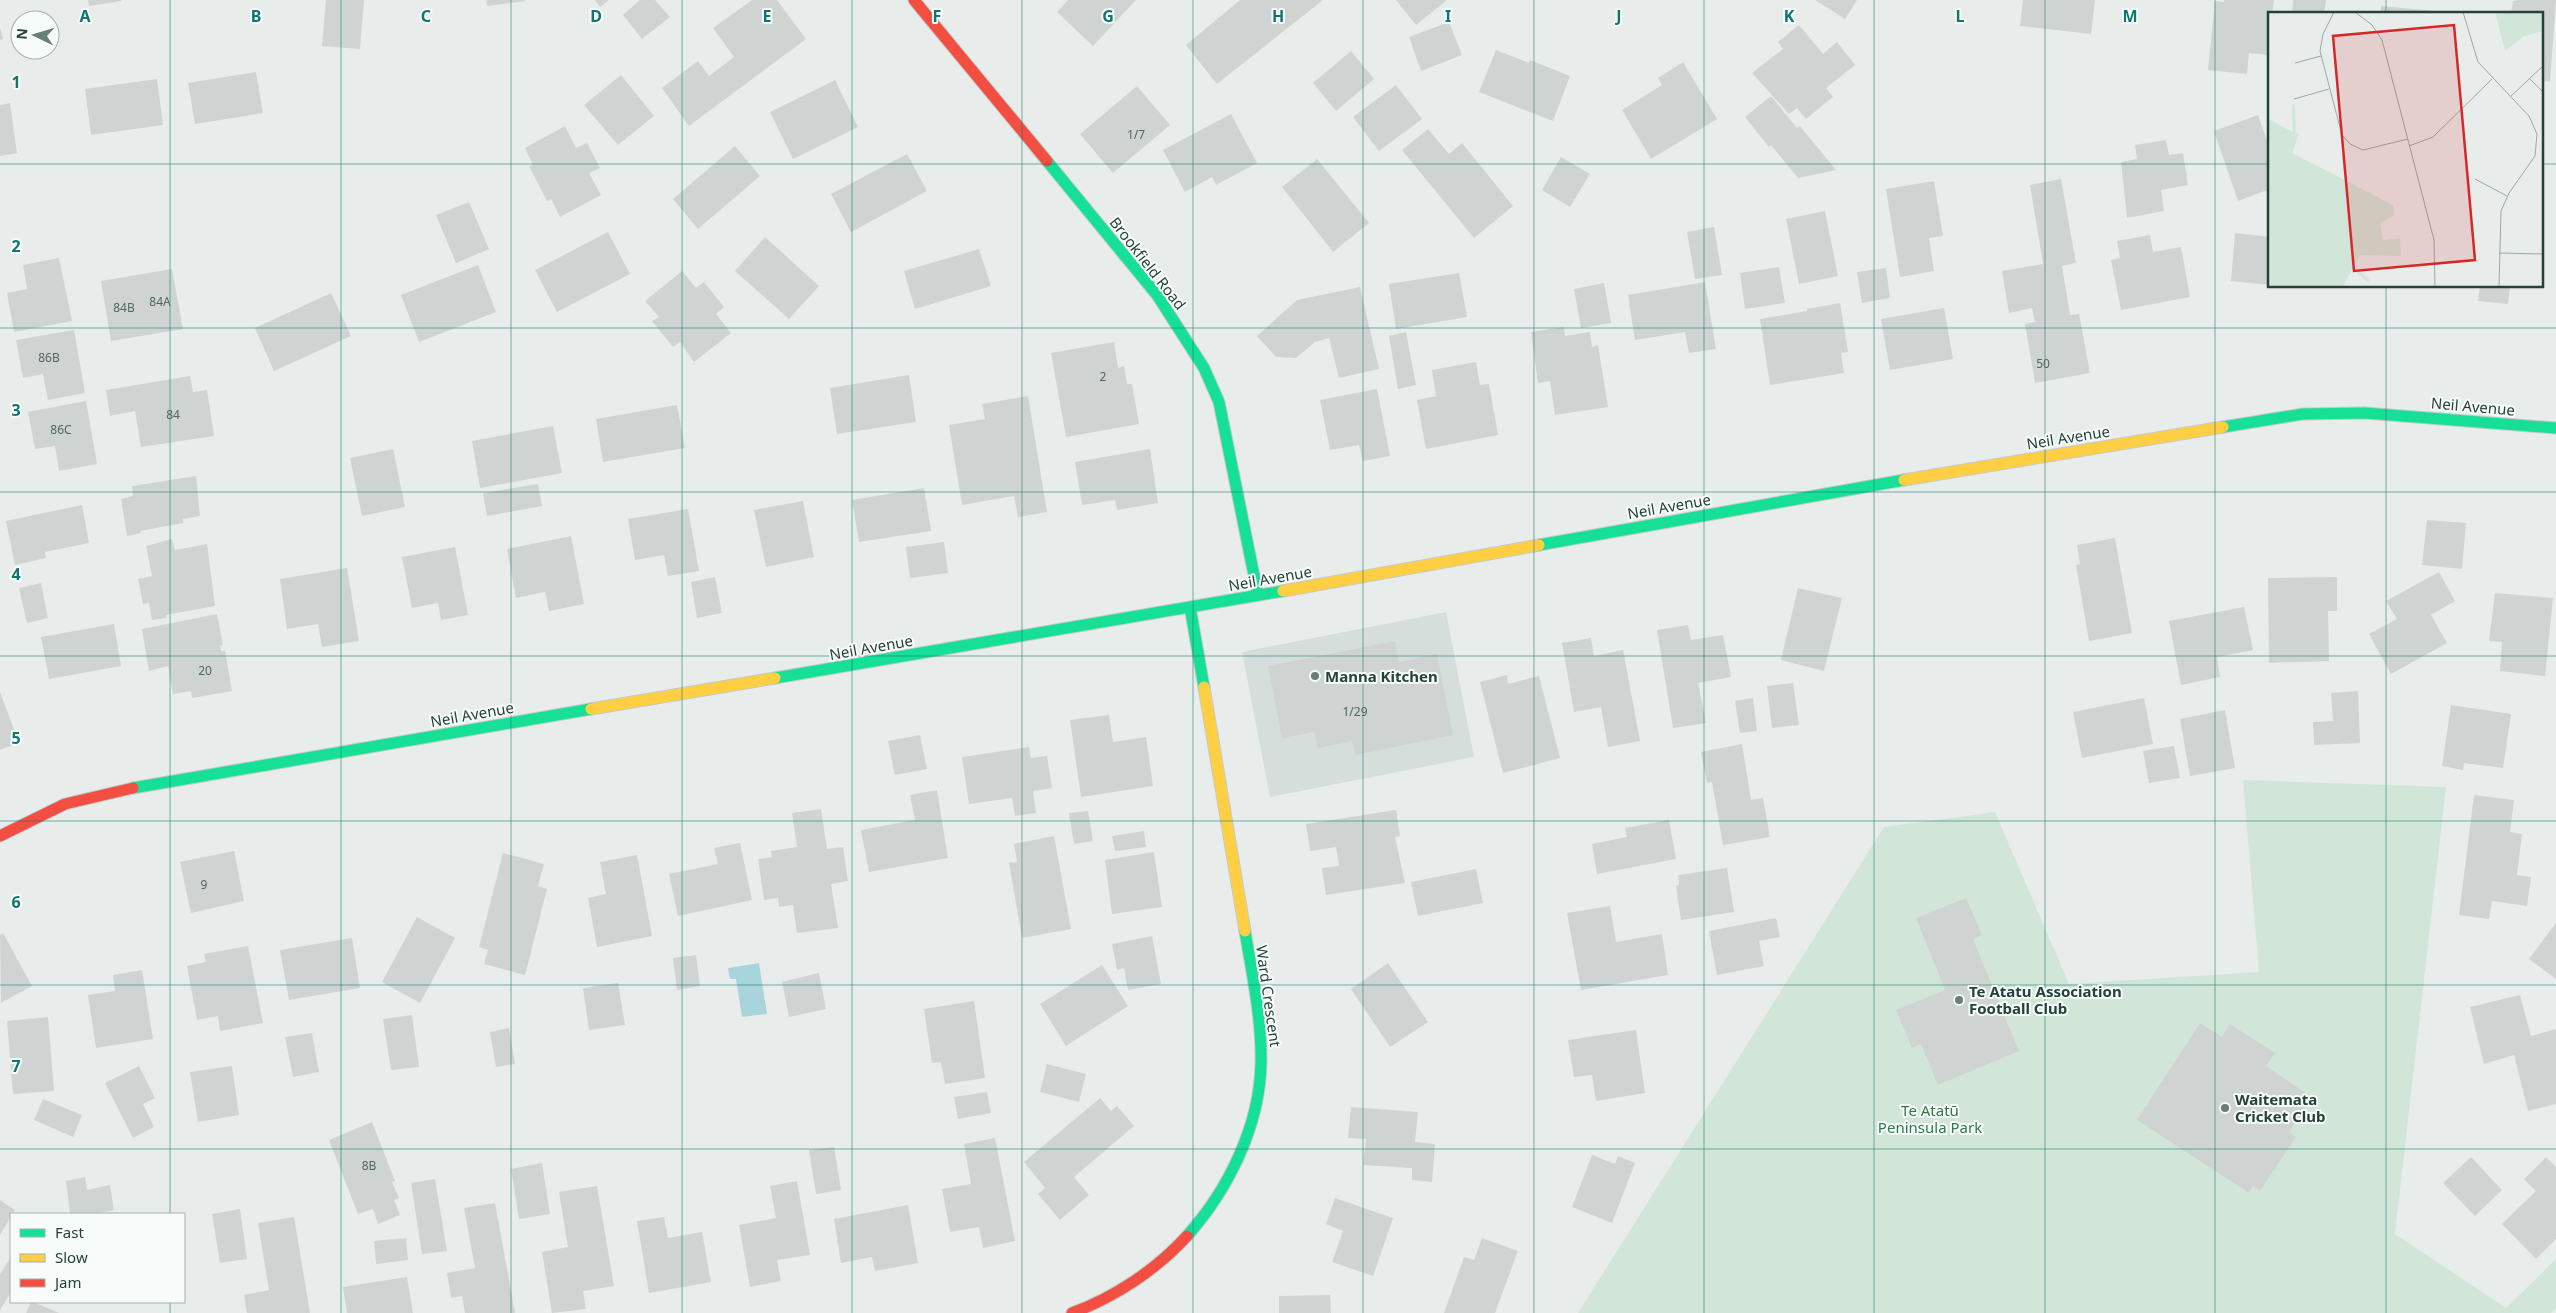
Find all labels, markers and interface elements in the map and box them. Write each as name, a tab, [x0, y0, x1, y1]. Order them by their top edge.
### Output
text: A	[79, 5, 91, 27]
text: B	[251, 5, 261, 27]
text: C	[421, 5, 431, 27]
text: D	[590, 5, 602, 27]
text: E	[763, 5, 772, 27]
text: F	[933, 5, 941, 27]
text: G	[1102, 5, 1114, 27]
text: H	[1272, 5, 1284, 27]
text: I	[1445, 5, 1451, 27]
text: J	[1614, 5, 1622, 27]
text: K	[1784, 5, 1795, 27]
text: L	[1956, 5, 1965, 27]
text: M	[2122, 5, 2138, 27]
north arrow	[10, 10, 60, 60]
inset map	[2268, 12, 2544, 288]
text: N	[12, 27, 32, 40]
text: 1	[11, 71, 21, 93]
house number: 1/7	[1127, 126, 1145, 143]
street label: Brookfield Road	[1106, 213, 1190, 313]
text: 2	[11, 235, 21, 257]
house number: 84A	[149, 293, 171, 310]
house number: 84B	[113, 299, 135, 316]
house number: 86B	[38, 349, 60, 366]
house number: 50	[2036, 355, 2050, 372]
house number: 2	[1100, 368, 1107, 385]
street label: Neil Avenue	[2430, 392, 2516, 420]
text: 3	[11, 399, 21, 421]
house number: 84	[166, 406, 180, 423]
house number: 86C	[50, 421, 72, 438]
street label: Neil Avenue	[2025, 421, 2111, 453]
street label: Neil Avenue	[1626, 489, 1712, 523]
street label: Neil Avenue	[1227, 561, 1313, 595]
text: 4	[11, 563, 21, 585]
street label: Neil Avenue	[828, 630, 914, 664]
house number: 20	[198, 662, 212, 679]
place label: Manna Kitchen	[1325, 666, 1438, 686]
marker: Manna Kitchen	[1309, 670, 1321, 682]
street label: Neil Avenue	[429, 697, 515, 731]
house number: 1/29	[1342, 703, 1368, 720]
text: 5	[11, 727, 21, 749]
house number: 9	[201, 876, 208, 893]
text: 6	[11, 891, 21, 913]
street label: Ward Crescent	[1252, 944, 1286, 1049]
place label: Te Atatu Association Football Club	[1969, 981, 2122, 1018]
marker: Te Atatu Association Football Club	[1953, 994, 1965, 1006]
text: 7	[11, 1055, 21, 1077]
place label: Waitemata Cricket Club	[2235, 1089, 2326, 1126]
park label: Te Atatū Peninsula Park	[1878, 1100, 1982, 1137]
marker: Waitemata Cricket Club	[2219, 1102, 2231, 1114]
house number: 8B	[362, 1157, 377, 1174]
legend	[10, 1213, 185, 1303]
text: Fast	[55, 1222, 84, 1242]
text: Slow	[55, 1247, 88, 1267]
text: Jam	[53, 1272, 82, 1292]

